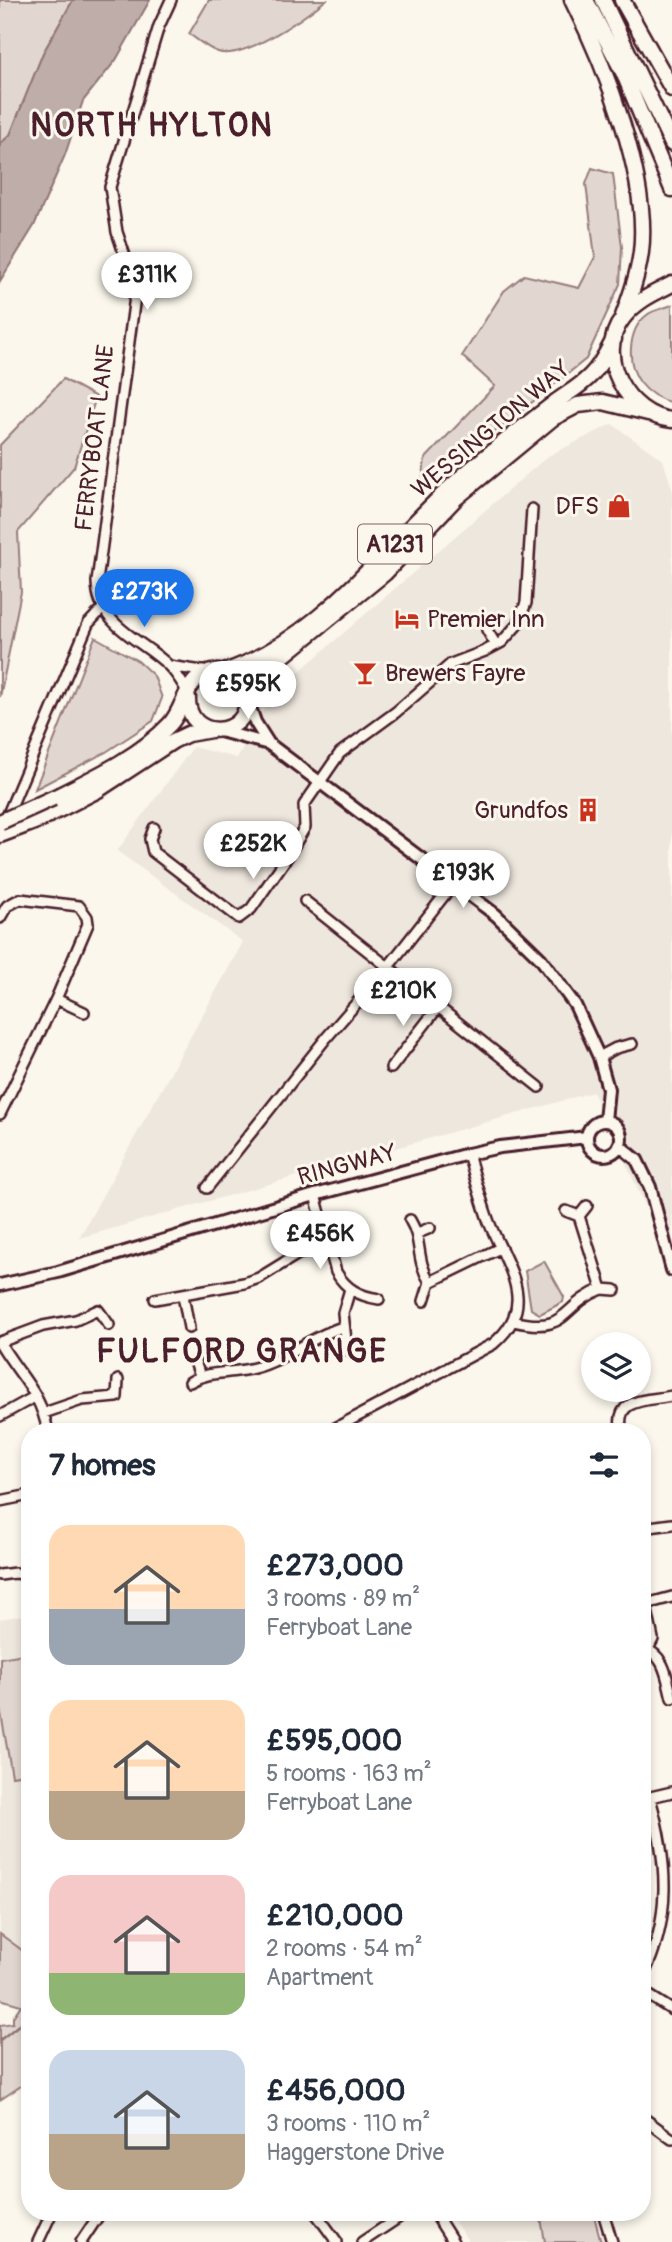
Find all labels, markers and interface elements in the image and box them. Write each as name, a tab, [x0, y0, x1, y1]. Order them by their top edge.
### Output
district label: NORTH HYLTON	[30, 106, 274, 146]
pin: £311K	[98, 252, 196, 312]
text: £311K	[117, 260, 177, 289]
street label: FERRYBOAT LANE	[69, 343, 121, 533]
street label: WESSINGTON WAY	[406, 354, 576, 504]
place label: DFS	[556, 492, 599, 521]
shop icon: DFS	[605, 492, 633, 520]
road number: A1231	[358, 524, 432, 564]
pin: £273K	[95, 570, 193, 629]
text: £273K	[111, 577, 177, 606]
hotel icon: Premier Inn	[393, 605, 421, 633]
place label: Premier Inn	[427, 605, 545, 634]
bar icon: Brewers Fayre	[351, 659, 379, 687]
place label: Brewers Fayre	[385, 659, 526, 688]
pin: £595K	[199, 662, 297, 721]
text: £595K	[215, 669, 281, 698]
place label: Grundfos	[474, 796, 568, 825]
building icon: Grundfos	[574, 796, 602, 824]
pin: £252K	[204, 822, 302, 881]
text: £252K	[220, 829, 286, 858]
pin: £193K	[414, 850, 512, 910]
text: £193K	[432, 858, 494, 887]
pin: £210K	[354, 968, 452, 1028]
text: £210K	[370, 976, 436, 1005]
street label: RINGWAY	[294, 1138, 400, 1192]
pin: £456K	[271, 1212, 369, 1271]
text: £456K	[286, 1219, 354, 1248]
district label: FULFORD GRANGE	[96, 1332, 388, 1372]
map controls	[581, 1332, 651, 1402]
button: layers	[581, 1332, 651, 1402]
icon: filters	[585, 1446, 623, 1484]
text: 7 homes	[49, 1447, 156, 1484]
text: £273,000	[266, 1547, 404, 1584]
icon: home	[105, 1553, 189, 1637]
text: 3 rooms · 89 m²	[266, 1584, 420, 1613]
text: Ferryboat Lane	[266, 1613, 412, 1642]
text: £595,000	[266, 1722, 402, 1759]
icon: home	[105, 1728, 189, 1812]
text: 5 rooms · 163 m²	[266, 1759, 432, 1788]
text: Ferryboat Lane	[266, 1788, 412, 1817]
text: £210,000	[266, 1897, 403, 1934]
icon: home	[105, 1903, 189, 1987]
text: 2 rooms · 54 m²	[266, 1934, 423, 1963]
text: Apartment	[266, 1963, 373, 1992]
text: £456,000	[266, 2072, 406, 2109]
icon: home	[105, 2078, 189, 2162]
text: 3 rooms · 110 m²	[266, 2109, 430, 2138]
text: Haggerstone Drive	[266, 2138, 444, 2167]

